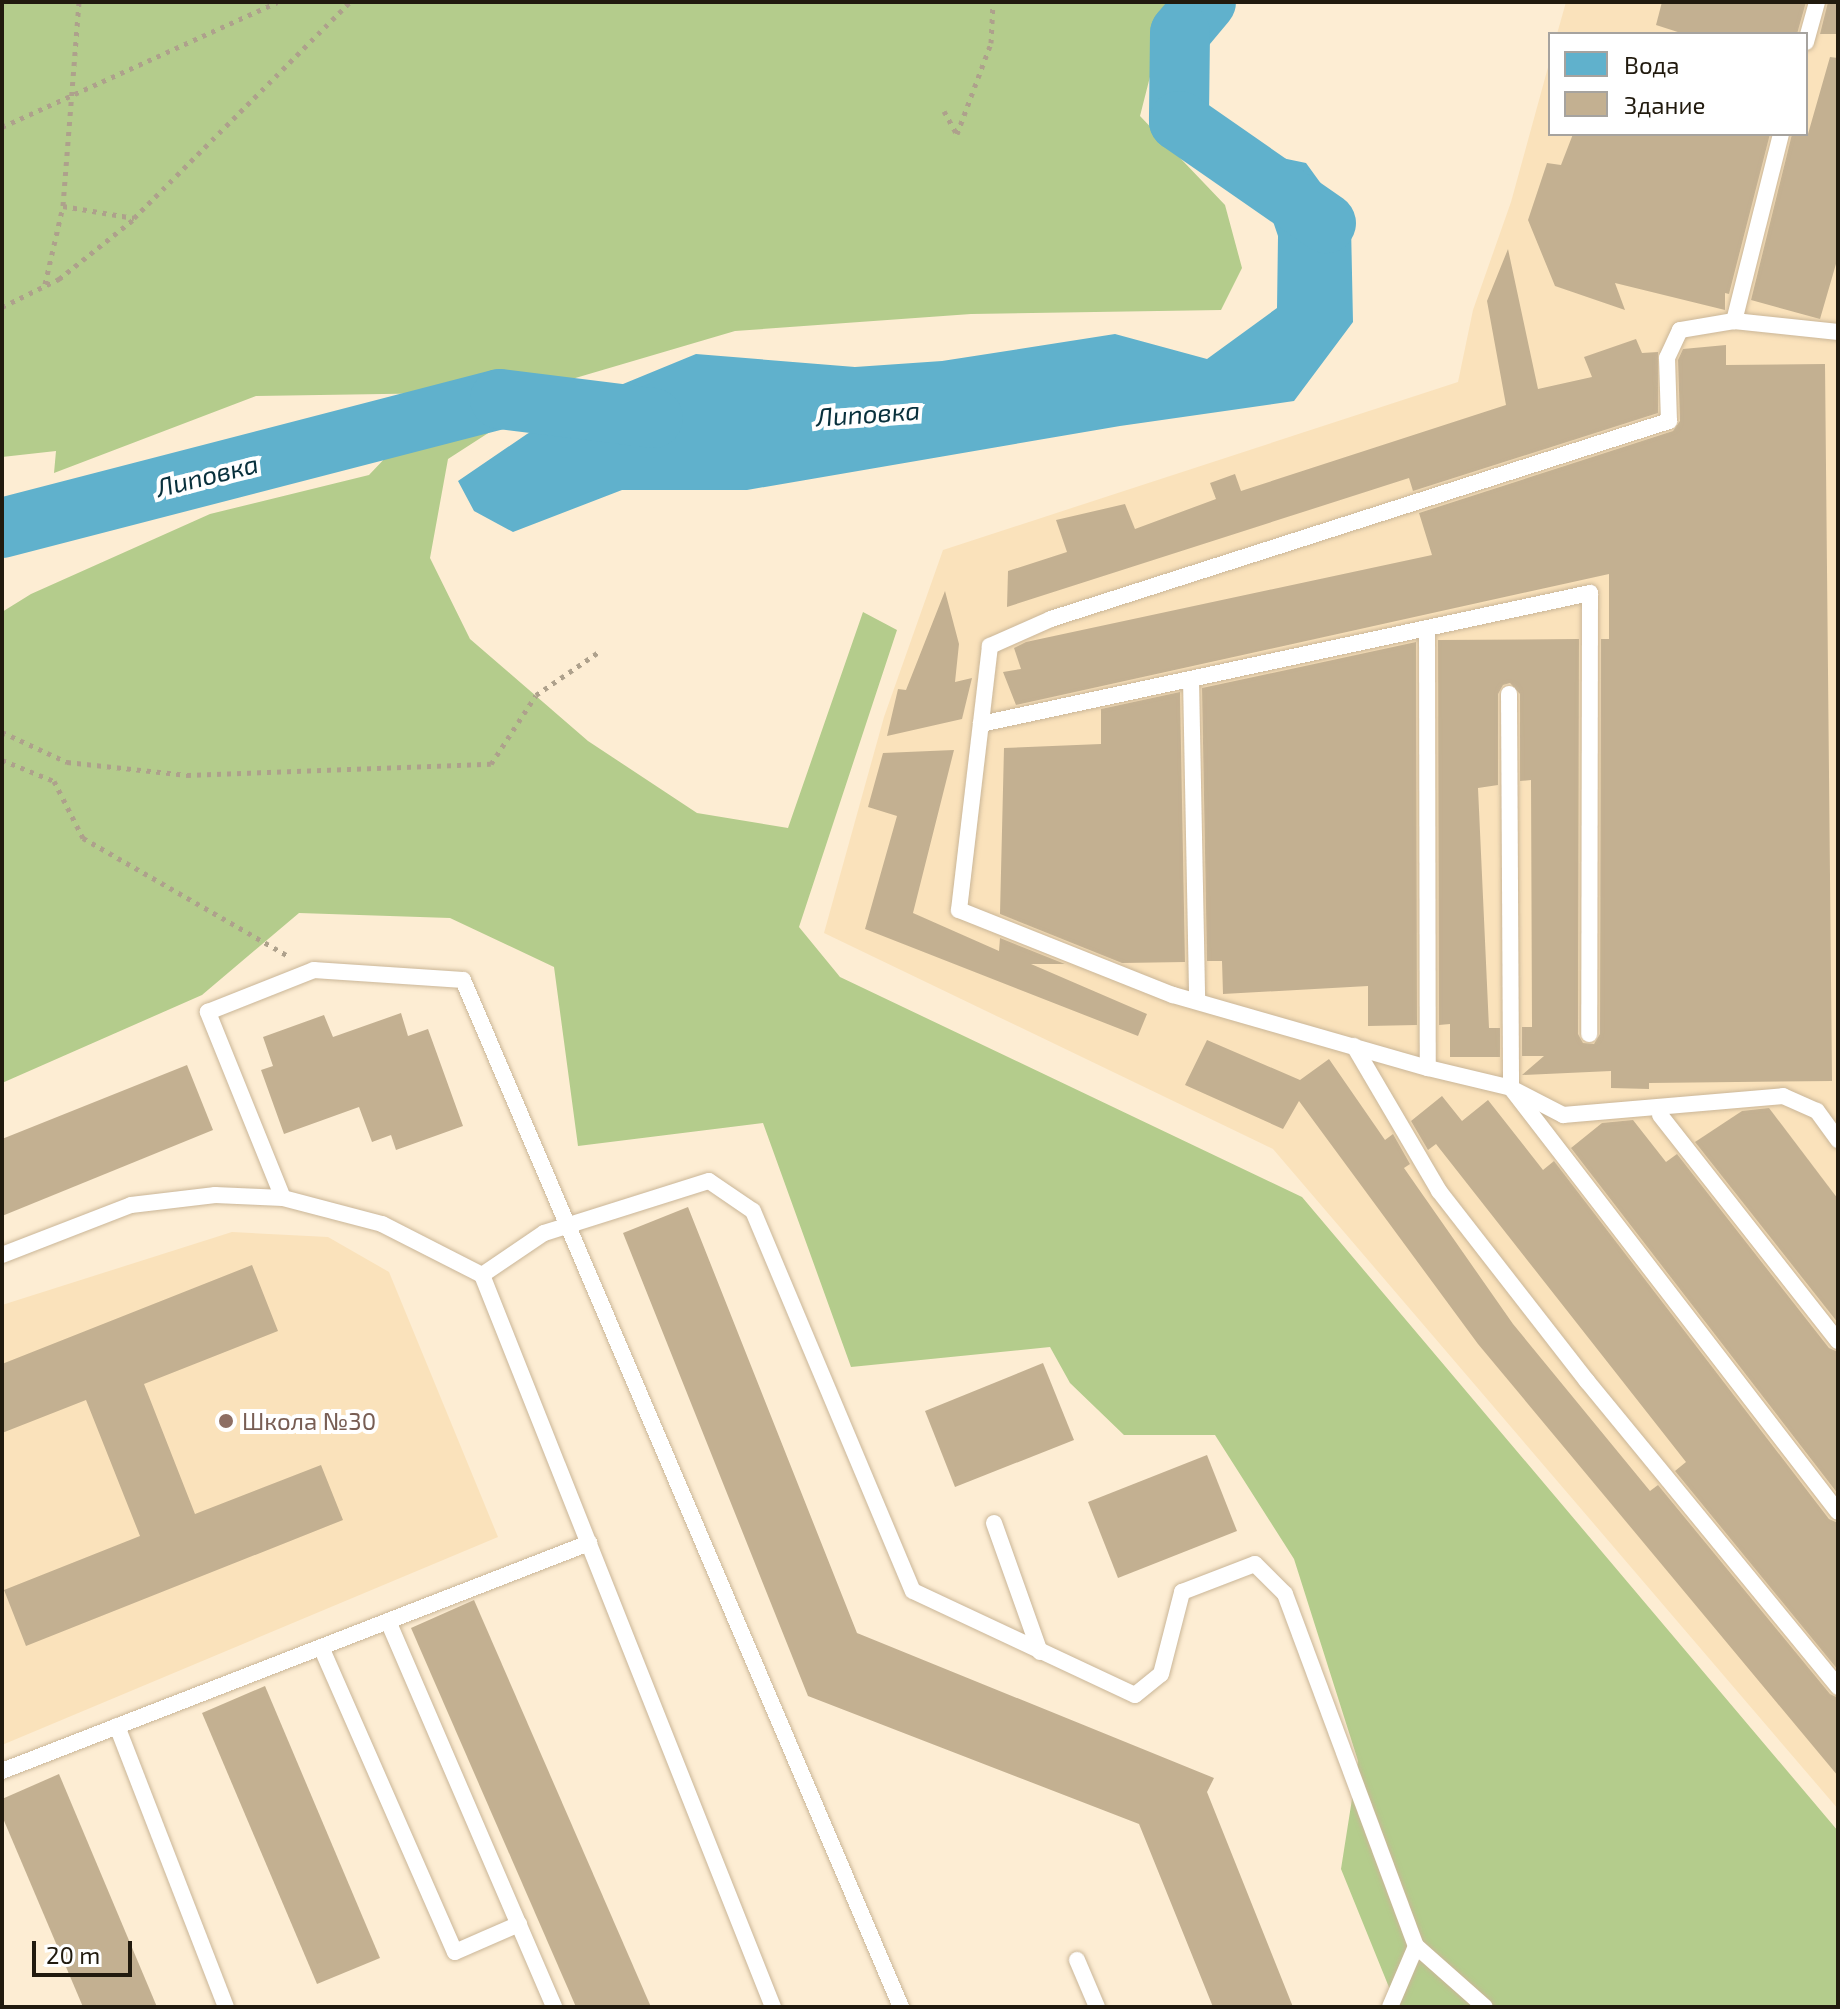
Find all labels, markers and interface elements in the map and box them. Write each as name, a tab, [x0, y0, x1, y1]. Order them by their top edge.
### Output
legend	[1548, 32, 1808, 136]
text: Вода	[1624, 50, 1680, 79]
text: Здание	[1624, 90, 1706, 119]
water label: Липовка	[815, 394, 921, 432]
water label: Липовка	[153, 447, 261, 503]
place label: Школа №30	[242, 1407, 376, 1435]
marker: Школа №30	[217, 1412, 235, 1430]
scale bar	[36, 1925, 136, 1975]
text: 20 m	[46, 1940, 100, 1969]

